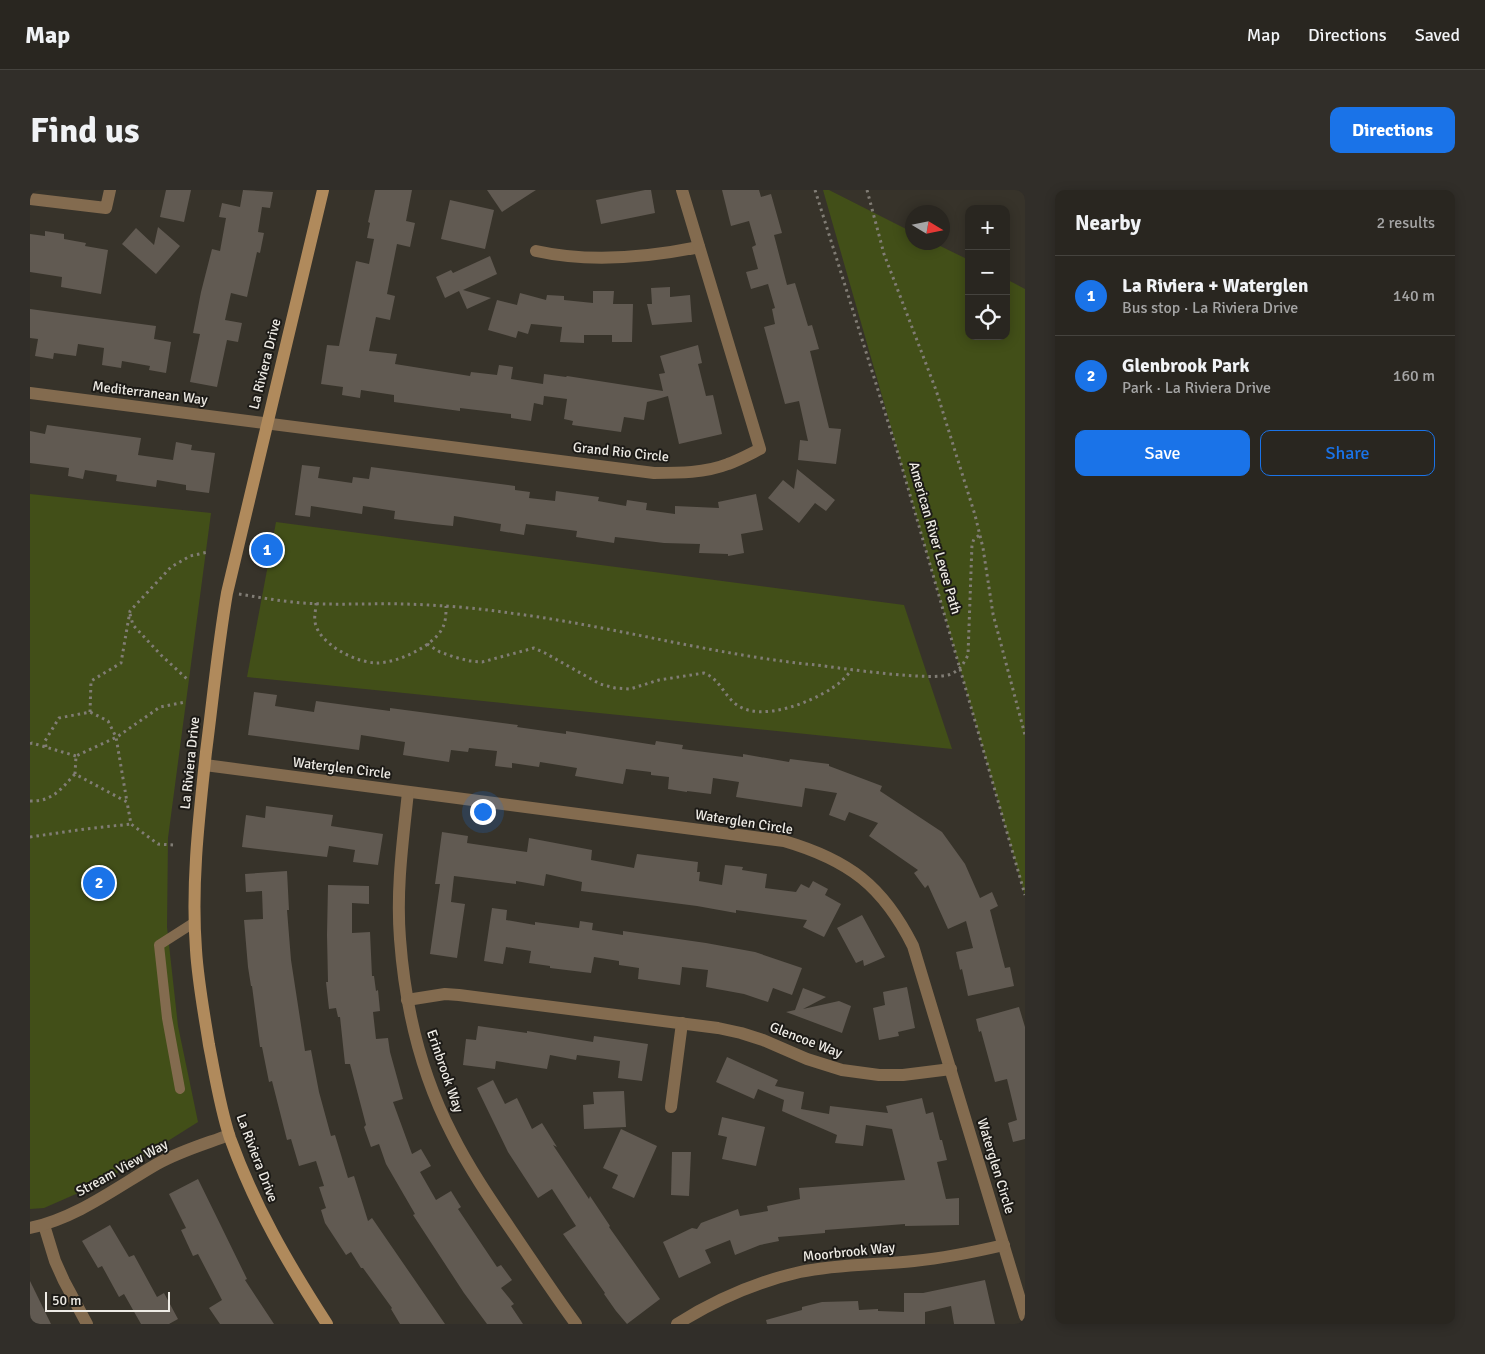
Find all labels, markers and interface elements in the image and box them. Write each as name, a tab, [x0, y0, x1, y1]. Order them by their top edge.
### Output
text: Map	[25, 20, 70, 50]
text: Map	[1247, 24, 1280, 46]
text: Directions	[1308, 24, 1387, 46]
text: Saved	[1415, 24, 1460, 46]
button: Directions	[1330, 107, 1455, 153]
text: Find us	[30, 109, 140, 152]
north arrow	[905, 205, 950, 250]
map controls	[965, 205, 1010, 340]
button: +	[965, 205, 1010, 250]
text: Nearby	[1075, 210, 1141, 236]
text: 2 results	[1376, 213, 1435, 233]
button: −	[965, 250, 1010, 295]
text: La Riviera + Waterglen	[1122, 274, 1308, 298]
text: 1	[1087, 286, 1095, 306]
text: 140 m	[1393, 286, 1435, 306]
button: locate	[965, 295, 1010, 340]
text: Bus stop · La Riviera Drive	[1122, 298, 1298, 318]
street label: La Riviera Drive	[246, 317, 284, 411]
text: Glenbrook Park	[1122, 354, 1249, 378]
text: 2	[1087, 366, 1095, 386]
text: 160 m	[1393, 366, 1435, 386]
street label: Mediterranean Way	[91, 378, 209, 409]
text: Park · La Riviera Drive	[1122, 378, 1271, 398]
button: Save	[1075, 430, 1250, 476]
button: Share	[1260, 430, 1435, 476]
street label: Grand Rio Circle	[572, 438, 670, 466]
street label: American River Levee Path	[905, 460, 965, 616]
pin: 1	[251, 531, 283, 569]
street label: La Riviera Drive	[177, 716, 203, 810]
street label: Waterglen Circle	[292, 754, 392, 782]
your location	[470, 799, 496, 825]
street label: Waterglen Circle	[694, 806, 794, 838]
pin: 2	[83, 864, 115, 902]
street label: Glencoe Way	[767, 1018, 845, 1062]
street label: Erinbrook Way	[423, 1027, 467, 1115]
street label: La Riviera Drive	[232, 1112, 282, 1204]
street label: Waterglen Circle	[973, 1116, 1019, 1216]
street label: Stream View Way	[73, 1135, 171, 1200]
street label: Moorbrook Way	[802, 1239, 896, 1265]
scale bar	[45, 1289, 170, 1312]
text: 50 m	[52, 1292, 81, 1309]

